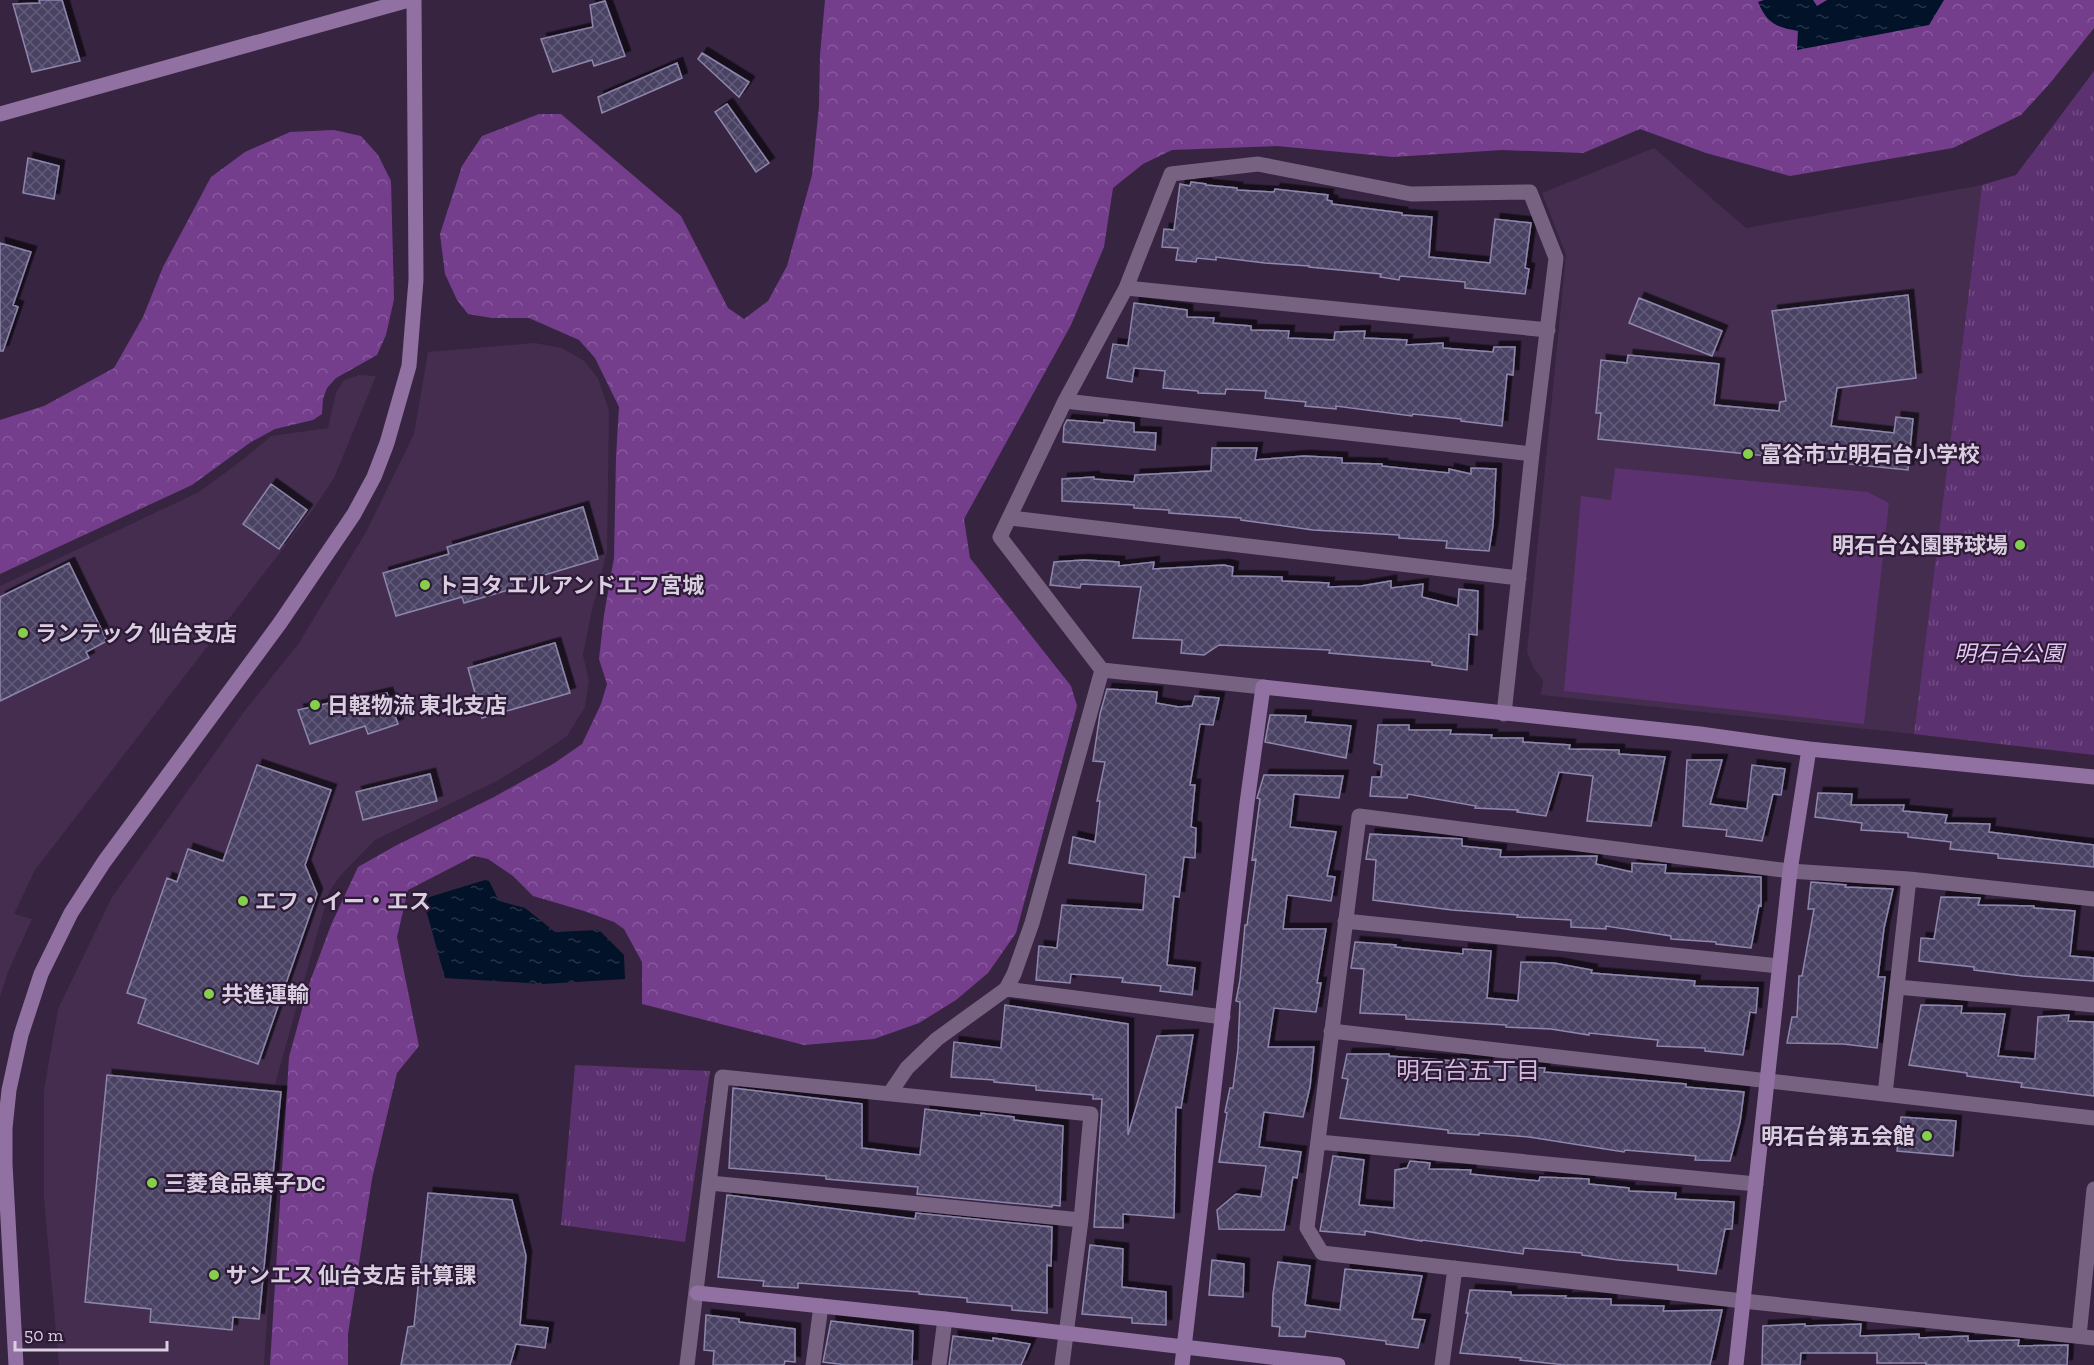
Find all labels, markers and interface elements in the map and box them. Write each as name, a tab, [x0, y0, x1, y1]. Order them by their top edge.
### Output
place label: 富谷市立明石台小学校	[1760, 441, 1980, 468]
marker: 富谷市立明石台小学校	[1741, 447, 1755, 461]
place label: 明石台公園野球場	[1832, 532, 2008, 559]
marker: 明石台公園野球場	[2013, 538, 2027, 552]
place label: トヨタ エルアンドエフ宮城	[437, 572, 704, 599]
marker: トヨタ エルアンドエフ宮城	[418, 578, 432, 592]
place label: ランテック 仙台支店	[35, 620, 237, 647]
marker: ランテック 仙台支店	[16, 626, 30, 640]
park label: 明石台公園	[1954, 640, 2067, 667]
place label: 日軽物流 東北支店	[327, 692, 507, 719]
marker: 日軽物流 東北支店	[308, 698, 322, 712]
place label: エフ・イー・エス	[255, 888, 431, 915]
marker: エフ・イー・エス	[236, 894, 250, 908]
place label: 共進運輸	[221, 981, 309, 1008]
marker: 共進運輸	[202, 987, 216, 1001]
district label: 明石台五丁目	[1396, 1056, 1540, 1085]
place label: 明石台第五会館	[1761, 1123, 1915, 1150]
marker: 明石台第五会館	[1920, 1129, 1934, 1143]
place label: 三菱食品菓子DC	[164, 1170, 326, 1197]
marker: 三菱食品菓子DC	[145, 1176, 159, 1190]
place label: サンエス 仙台支店 計算課	[226, 1262, 476, 1289]
marker: サンエス 仙台支店 計算課	[207, 1268, 221, 1282]
scale bar	[15, 1314, 166, 1352]
text: 50 m	[24, 1324, 64, 1346]

